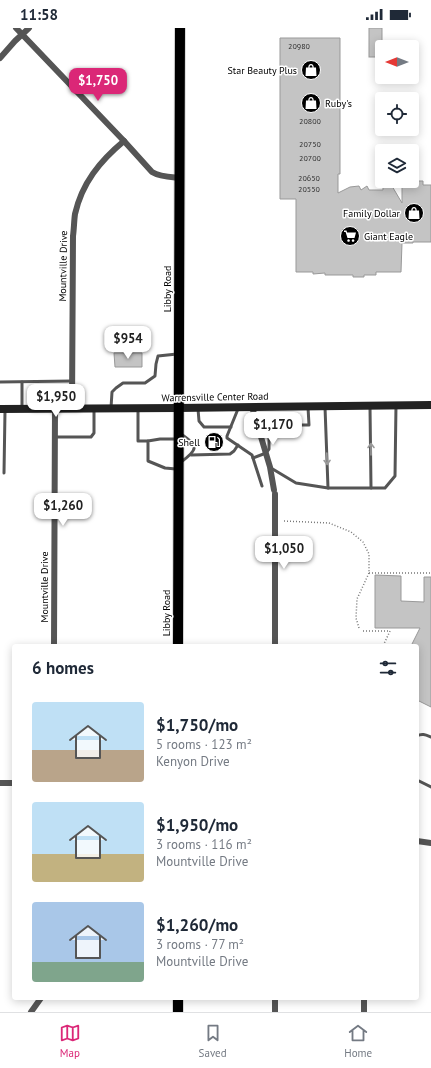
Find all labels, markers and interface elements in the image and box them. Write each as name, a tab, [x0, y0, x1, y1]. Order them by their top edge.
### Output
text: 11:58	[20, 5, 58, 24]
north arrow	[375, 40, 419, 84]
map controls	[375, 40, 419, 188]
house number: 20980	[288, 41, 311, 51]
shop icon: Star Beauty Plus	[300, 59, 322, 81]
place label: Star Beauty Plus	[228, 64, 297, 77]
pin: $1,750	[65, 68, 131, 102]
text: $1,750	[78, 72, 118, 89]
shop icon: Ruby's	[300, 92, 322, 114]
button: locate	[375, 92, 419, 136]
place label: Ruby's	[325, 97, 352, 110]
house number: 20800	[299, 116, 322, 126]
house number: 20750	[299, 139, 322, 149]
button: layers	[375, 144, 419, 188]
house number: 20700	[299, 153, 322, 163]
house number: 20650	[298, 173, 321, 183]
house number: 20550	[298, 184, 321, 194]
shop icon: Family Dollar	[403, 202, 425, 224]
place label: Family Dollar	[343, 207, 401, 220]
supermarket icon: Giant Eagle	[339, 225, 361, 247]
street label: Mountville Drive	[56, 230, 70, 302]
place label: Giant Eagle	[364, 230, 413, 243]
street label: Libby Road	[161, 266, 174, 312]
pin: $954	[104, 326, 152, 360]
text: $954	[113, 330, 143, 347]
pin: $1,950	[23, 384, 89, 418]
text: $1,950	[36, 388, 76, 405]
street label: Warrensville Center Road	[161, 390, 269, 404]
pin: $1,170	[240, 412, 306, 446]
text: $1,170	[253, 416, 293, 433]
fuel station icon: Shell	[203, 431, 225, 453]
place label: Shell	[178, 436, 200, 449]
one-way arrow	[367, 443, 374, 456]
one-way arrow	[323, 452, 331, 465]
pin: $1,260	[30, 493, 96, 527]
text: $1,260	[43, 497, 83, 514]
pin: $1,050	[251, 536, 317, 570]
text: $1,050	[264, 540, 304, 557]
street label: Mountville Drive	[38, 551, 51, 623]
street label: Libby Road	[160, 590, 173, 636]
text: 6 homes	[32, 657, 94, 679]
icon: filters	[377, 657, 399, 679]
text: $1,750/mo	[156, 714, 238, 736]
icon: home	[64, 718, 112, 766]
text: 5 rooms · 123 m²	[156, 736, 252, 753]
text: Kenyon Drive	[156, 753, 230, 770]
text: $1,950/mo	[156, 814, 238, 836]
icon: home	[64, 818, 112, 866]
text: 3 rooms · 116 m²	[156, 836, 252, 853]
text: Mountville Drive	[156, 853, 248, 870]
text: $1,260/mo	[156, 914, 238, 936]
icon: home	[64, 918, 112, 966]
text: 3 rooms · 77 m²	[156, 936, 244, 953]
text: Mountville Drive	[156, 953, 248, 970]
tab: Map	[59, 1022, 81, 1060]
tab: Saved	[199, 1022, 227, 1060]
tab: Home	[344, 1022, 372, 1060]

